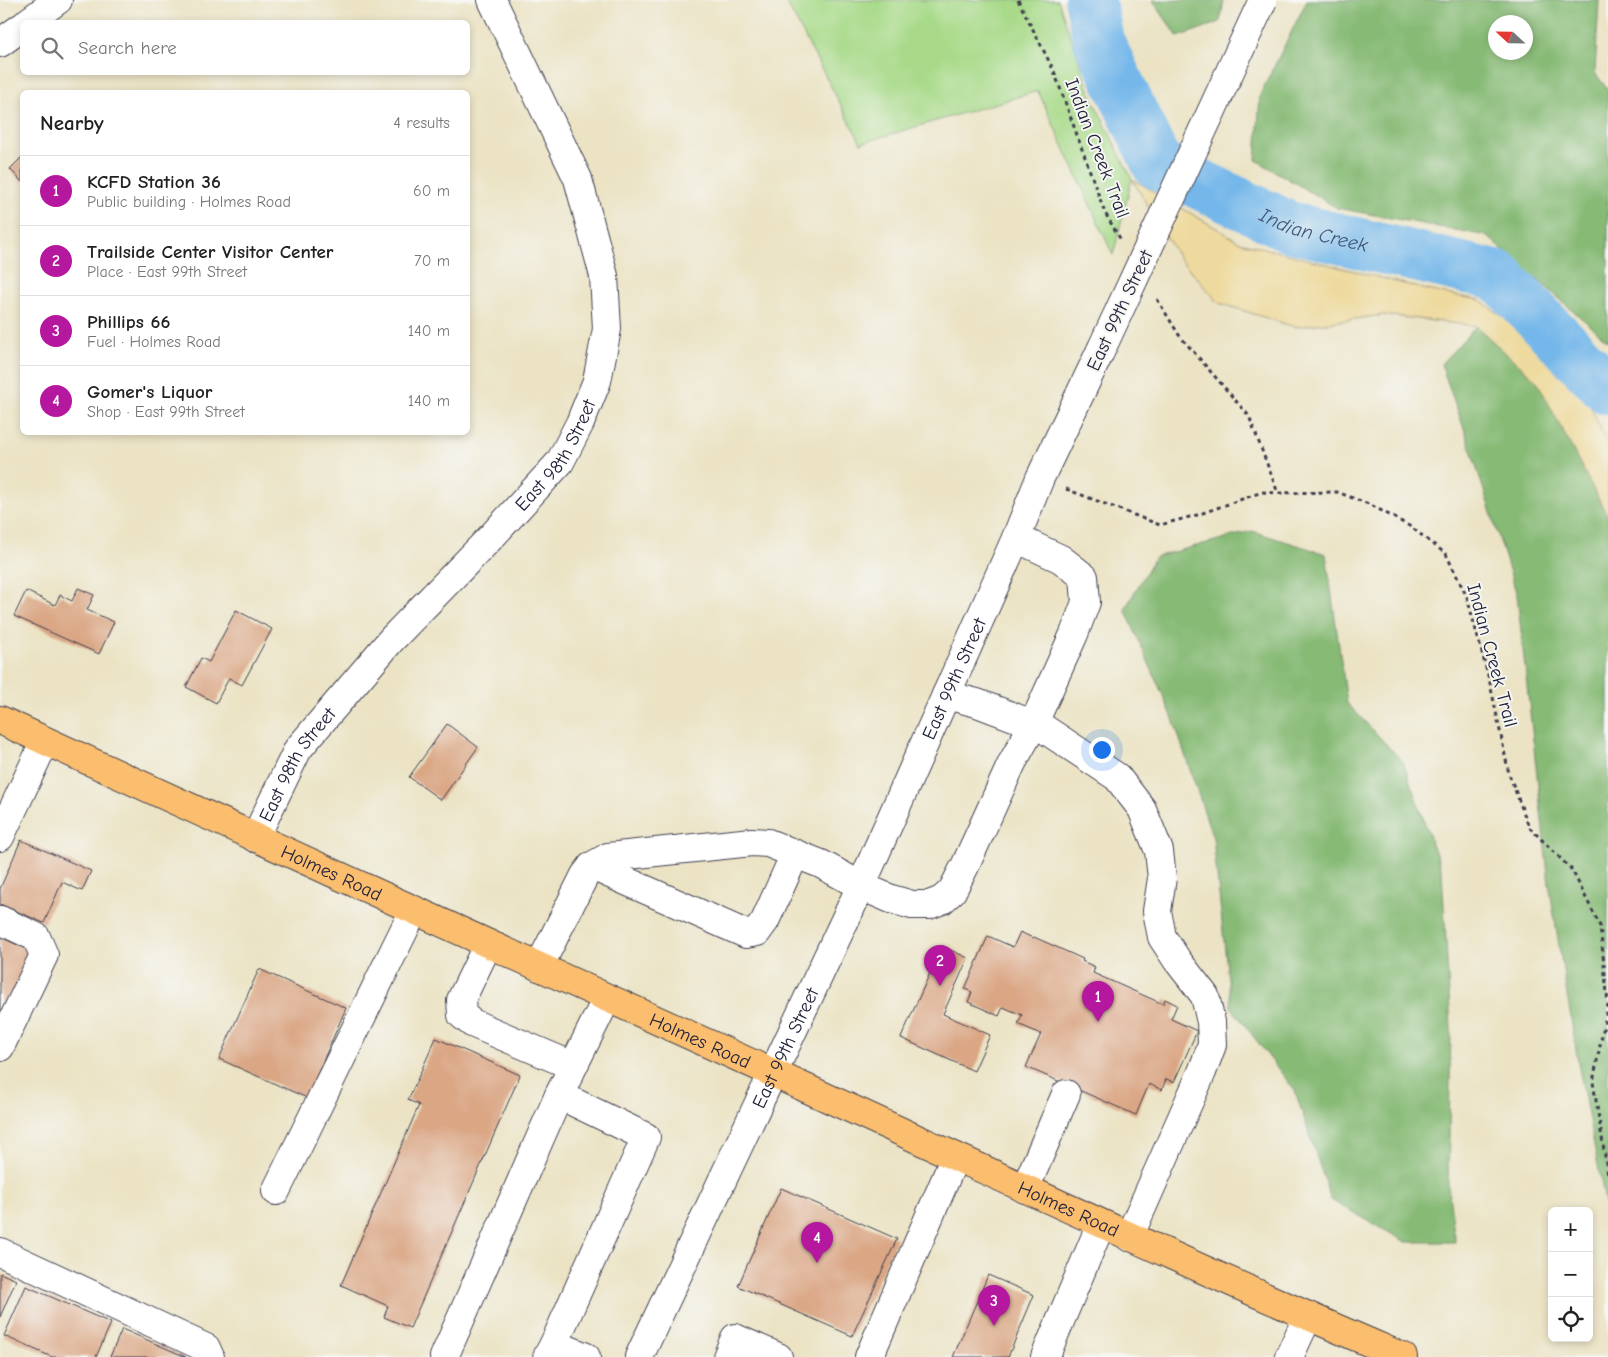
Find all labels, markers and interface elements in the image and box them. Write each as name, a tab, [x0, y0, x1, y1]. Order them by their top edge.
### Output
north arrow	[1488, 15, 1533, 60]
search box	[20, 20, 470, 75]
icon: search	[38, 34, 66, 62]
text: Search here	[78, 37, 177, 59]
street label: Indian Creek Trail	[1060, 75, 1134, 221]
text: Nearby	[40, 111, 104, 135]
text: 4 results	[393, 114, 450, 132]
text: KCFD Station 36	[87, 171, 221, 193]
text: 1	[53, 182, 59, 200]
text: 60 m	[413, 182, 450, 200]
text: Public building · Holmes Road	[87, 193, 291, 211]
water label: Indian Creek	[1255, 203, 1370, 257]
text: Trailside Center Visitor Center	[87, 241, 333, 263]
street label: East 99th Street	[1082, 246, 1158, 374]
text: 2	[52, 252, 60, 270]
text: 70 m	[414, 252, 450, 270]
text: Place · East 99th Street	[87, 263, 247, 281]
text: Phillips 66	[87, 311, 170, 333]
text: 3	[52, 322, 60, 340]
text: 140 m	[408, 322, 450, 340]
text: Fuel · Holmes Road	[87, 333, 221, 351]
text: Gomer's Liquor	[87, 381, 213, 403]
text: 4	[52, 392, 60, 410]
text: 140 m	[408, 392, 450, 410]
street label: East 98th Street	[511, 396, 601, 516]
text: Shop · East 99th Street	[87, 403, 245, 421]
street label: Indian Creek Trail	[1462, 581, 1522, 729]
street label: East 99th Street	[918, 614, 991, 743]
street label: East 98th Street	[255, 703, 341, 825]
your location	[1089, 737, 1115, 763]
street label: Holmes Road	[277, 841, 385, 906]
pin: 2	[924, 945, 956, 986]
pin: 1	[1082, 981, 1114, 1022]
street label: East 99th Street	[748, 984, 824, 1112]
street label: Holmes Road	[646, 1009, 754, 1074]
street label: Holmes Road	[1014, 1177, 1122, 1242]
map controls	[1548, 1207, 1593, 1342]
button: +	[1548, 1207, 1593, 1252]
pin: 4	[801, 1222, 833, 1263]
button: −	[1548, 1252, 1593, 1297]
pin: 3	[978, 1285, 1010, 1326]
button: locate	[1548, 1297, 1593, 1342]

